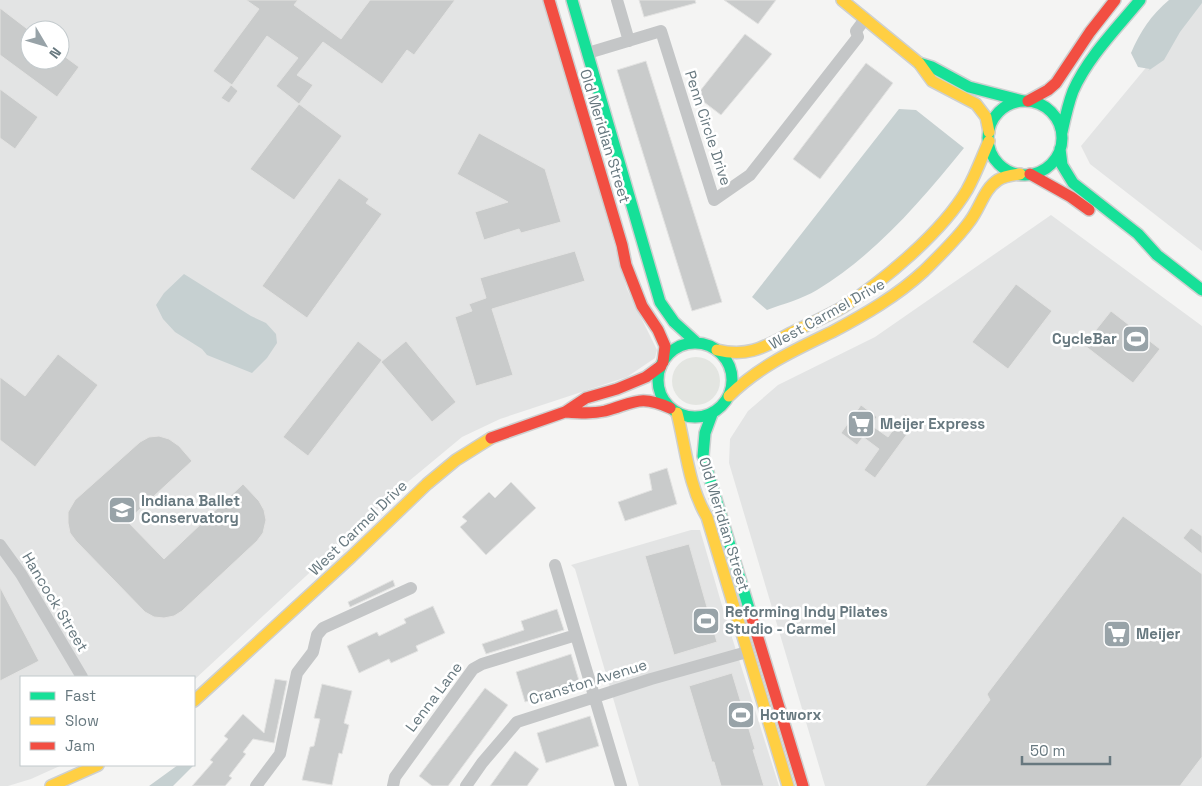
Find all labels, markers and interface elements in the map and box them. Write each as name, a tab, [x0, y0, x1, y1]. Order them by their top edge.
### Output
north arrow	[20, 20, 70, 70]
text: N	[45, 44, 65, 62]
street label: Old Meridian Street	[576, 66, 635, 205]
street label: Penn Circle Drive	[681, 68, 736, 188]
street label: West Carmel Drive	[766, 274, 888, 353]
sports icon: CycleBar	[1121, 324, 1151, 354]
place label: CycleBar	[1052, 329, 1117, 348]
supermarket icon: Meijer Express	[846, 409, 876, 439]
place label: Meijer Express	[880, 414, 985, 433]
street label: Old Meridian Street	[695, 454, 754, 593]
street label: West Carmel Drive	[304, 476, 411, 579]
place label: Indiana Ballet Conservatory	[141, 491, 240, 527]
school or university icon: Indiana Ballet Conservatory	[107, 495, 137, 525]
street label: Hancock Street	[18, 549, 93, 655]
place label: Reforming Indy Pilates Studio - Carmel	[725, 602, 888, 638]
sports icon: Reforming Indy Pilates Studio - Carmel	[691, 606, 721, 636]
supermarket icon: Meijer	[1102, 619, 1132, 649]
place label: Meijer	[1136, 624, 1181, 643]
street label: Cranston Avenue	[527, 655, 649, 708]
street label: Lenna Lane	[401, 658, 466, 735]
legend	[20, 676, 195, 766]
text: Fast	[65, 686, 96, 705]
sports icon: Hotworx	[726, 700, 756, 730]
place label: Hotworx	[760, 705, 821, 724]
text: Slow	[65, 711, 99, 730]
scale bar	[1022, 734, 1110, 766]
text: Jam	[65, 736, 95, 755]
text: 50 m	[1030, 741, 1065, 760]

